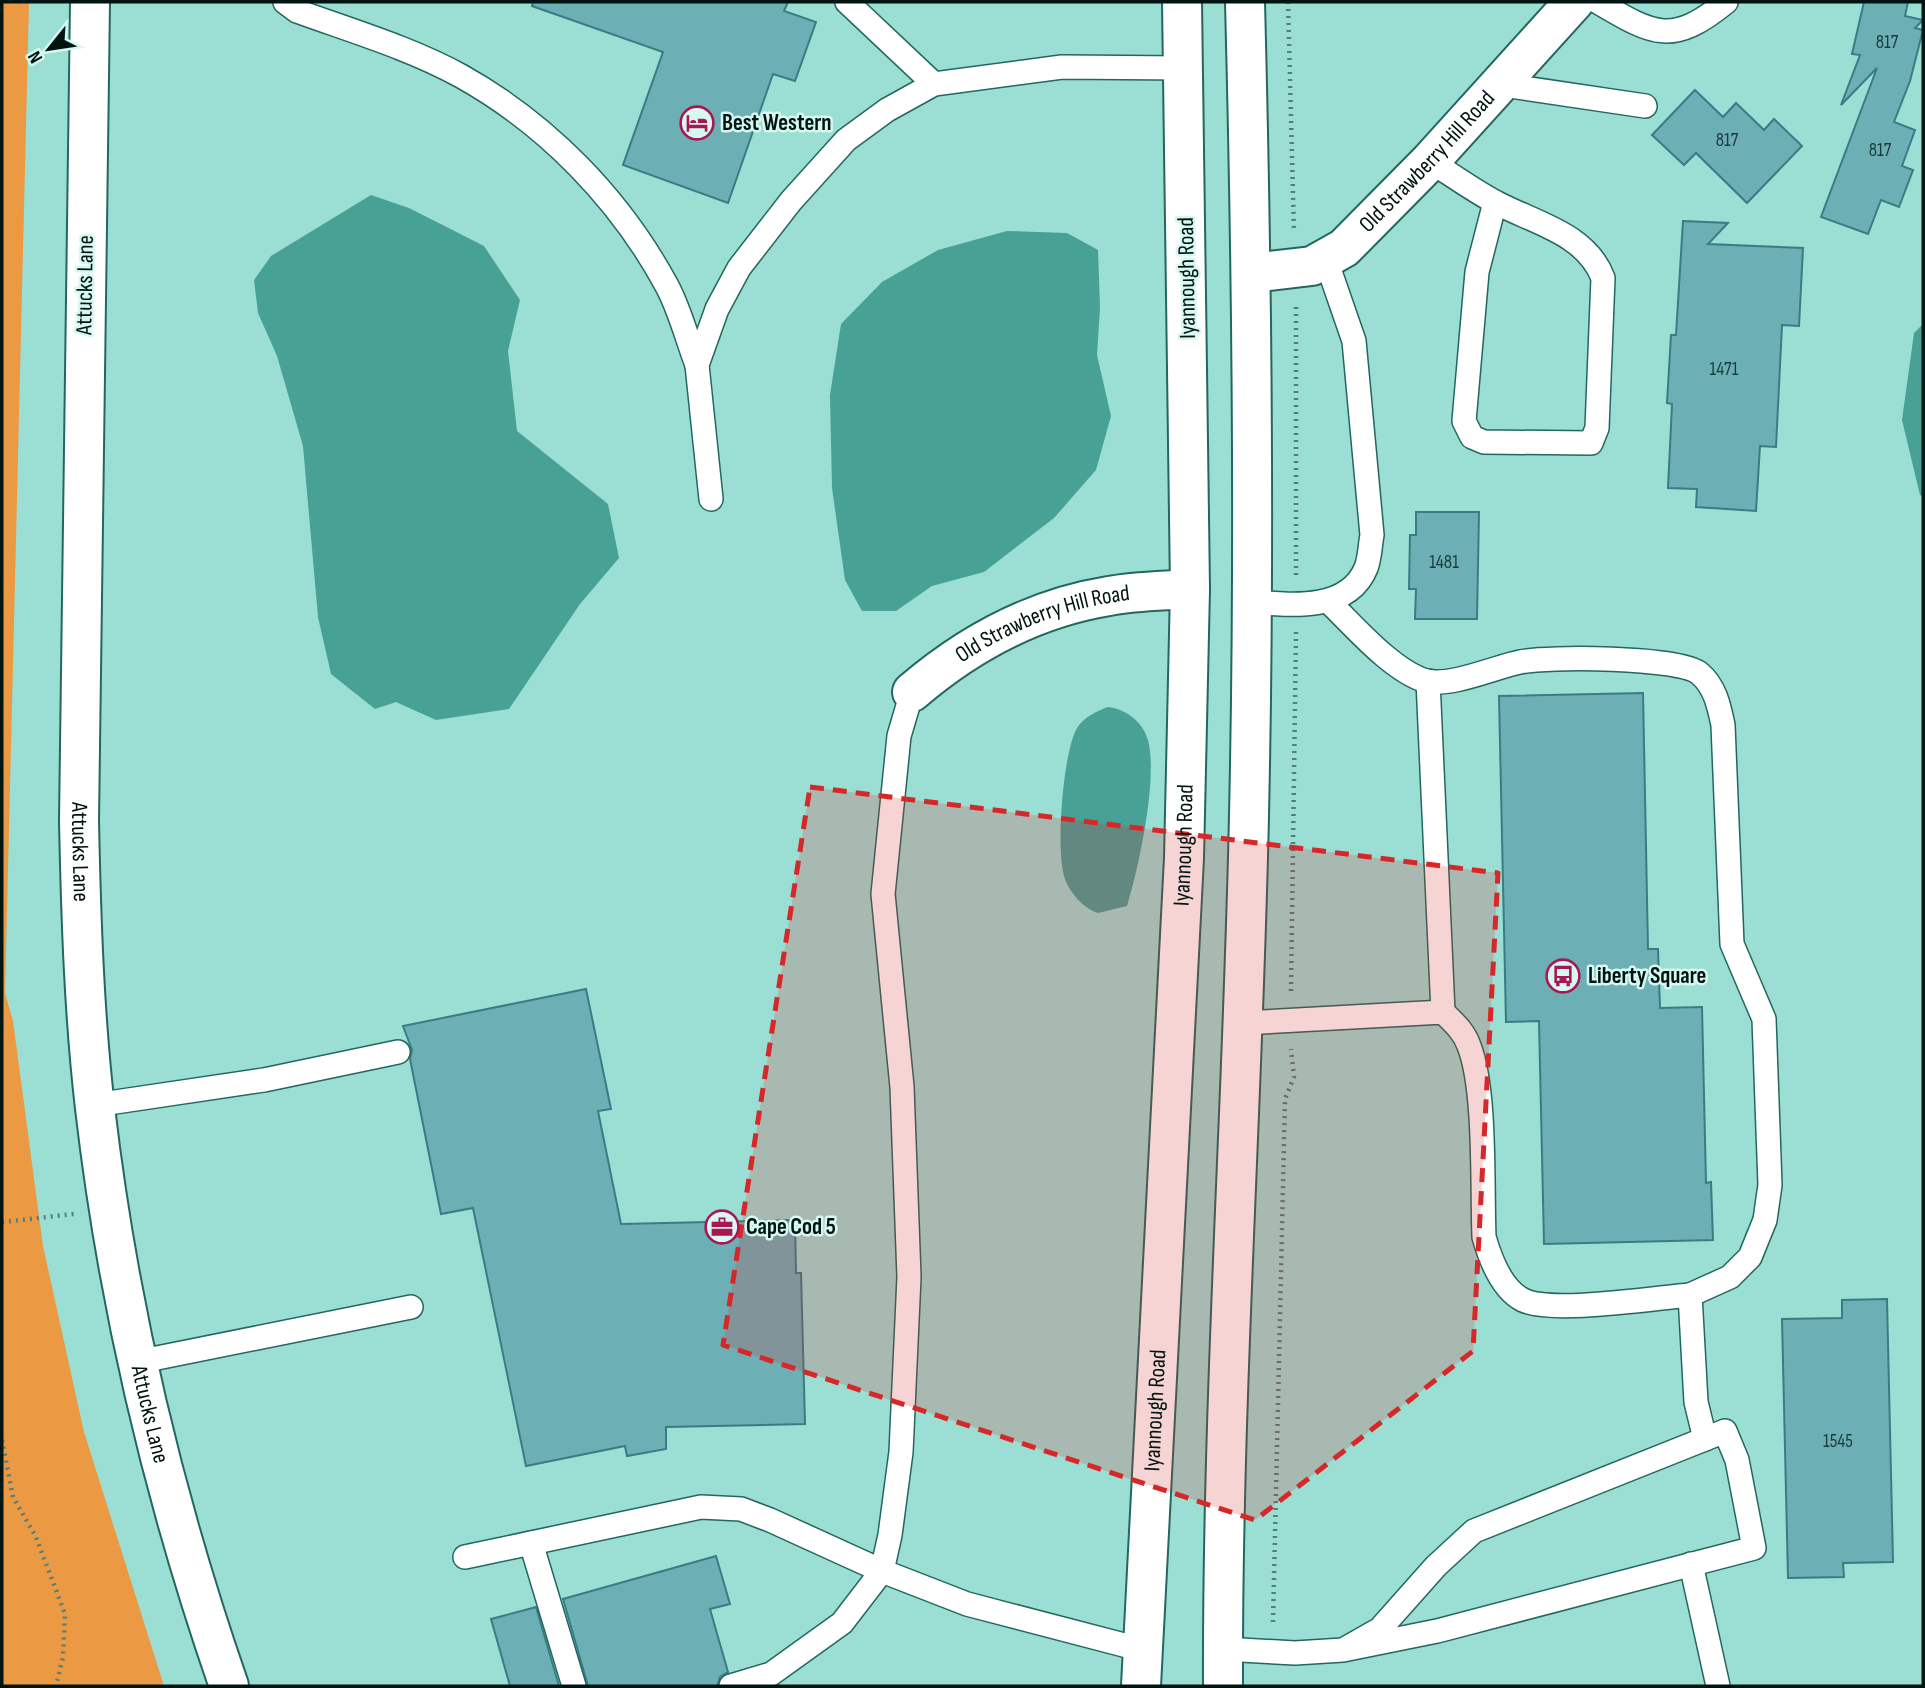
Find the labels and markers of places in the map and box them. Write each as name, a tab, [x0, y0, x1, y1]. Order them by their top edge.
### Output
hotel icon: Best Western	[678, 104, 716, 142]
place label: Best Western	[722, 109, 832, 137]
bus stop icon: Liberty Square	[1544, 957, 1582, 995]
place label: Liberty Square	[1588, 962, 1706, 990]
office icon: Cape Cod 5	[703, 1208, 741, 1246]
place label: Cape Cod 5	[746, 1213, 836, 1241]

